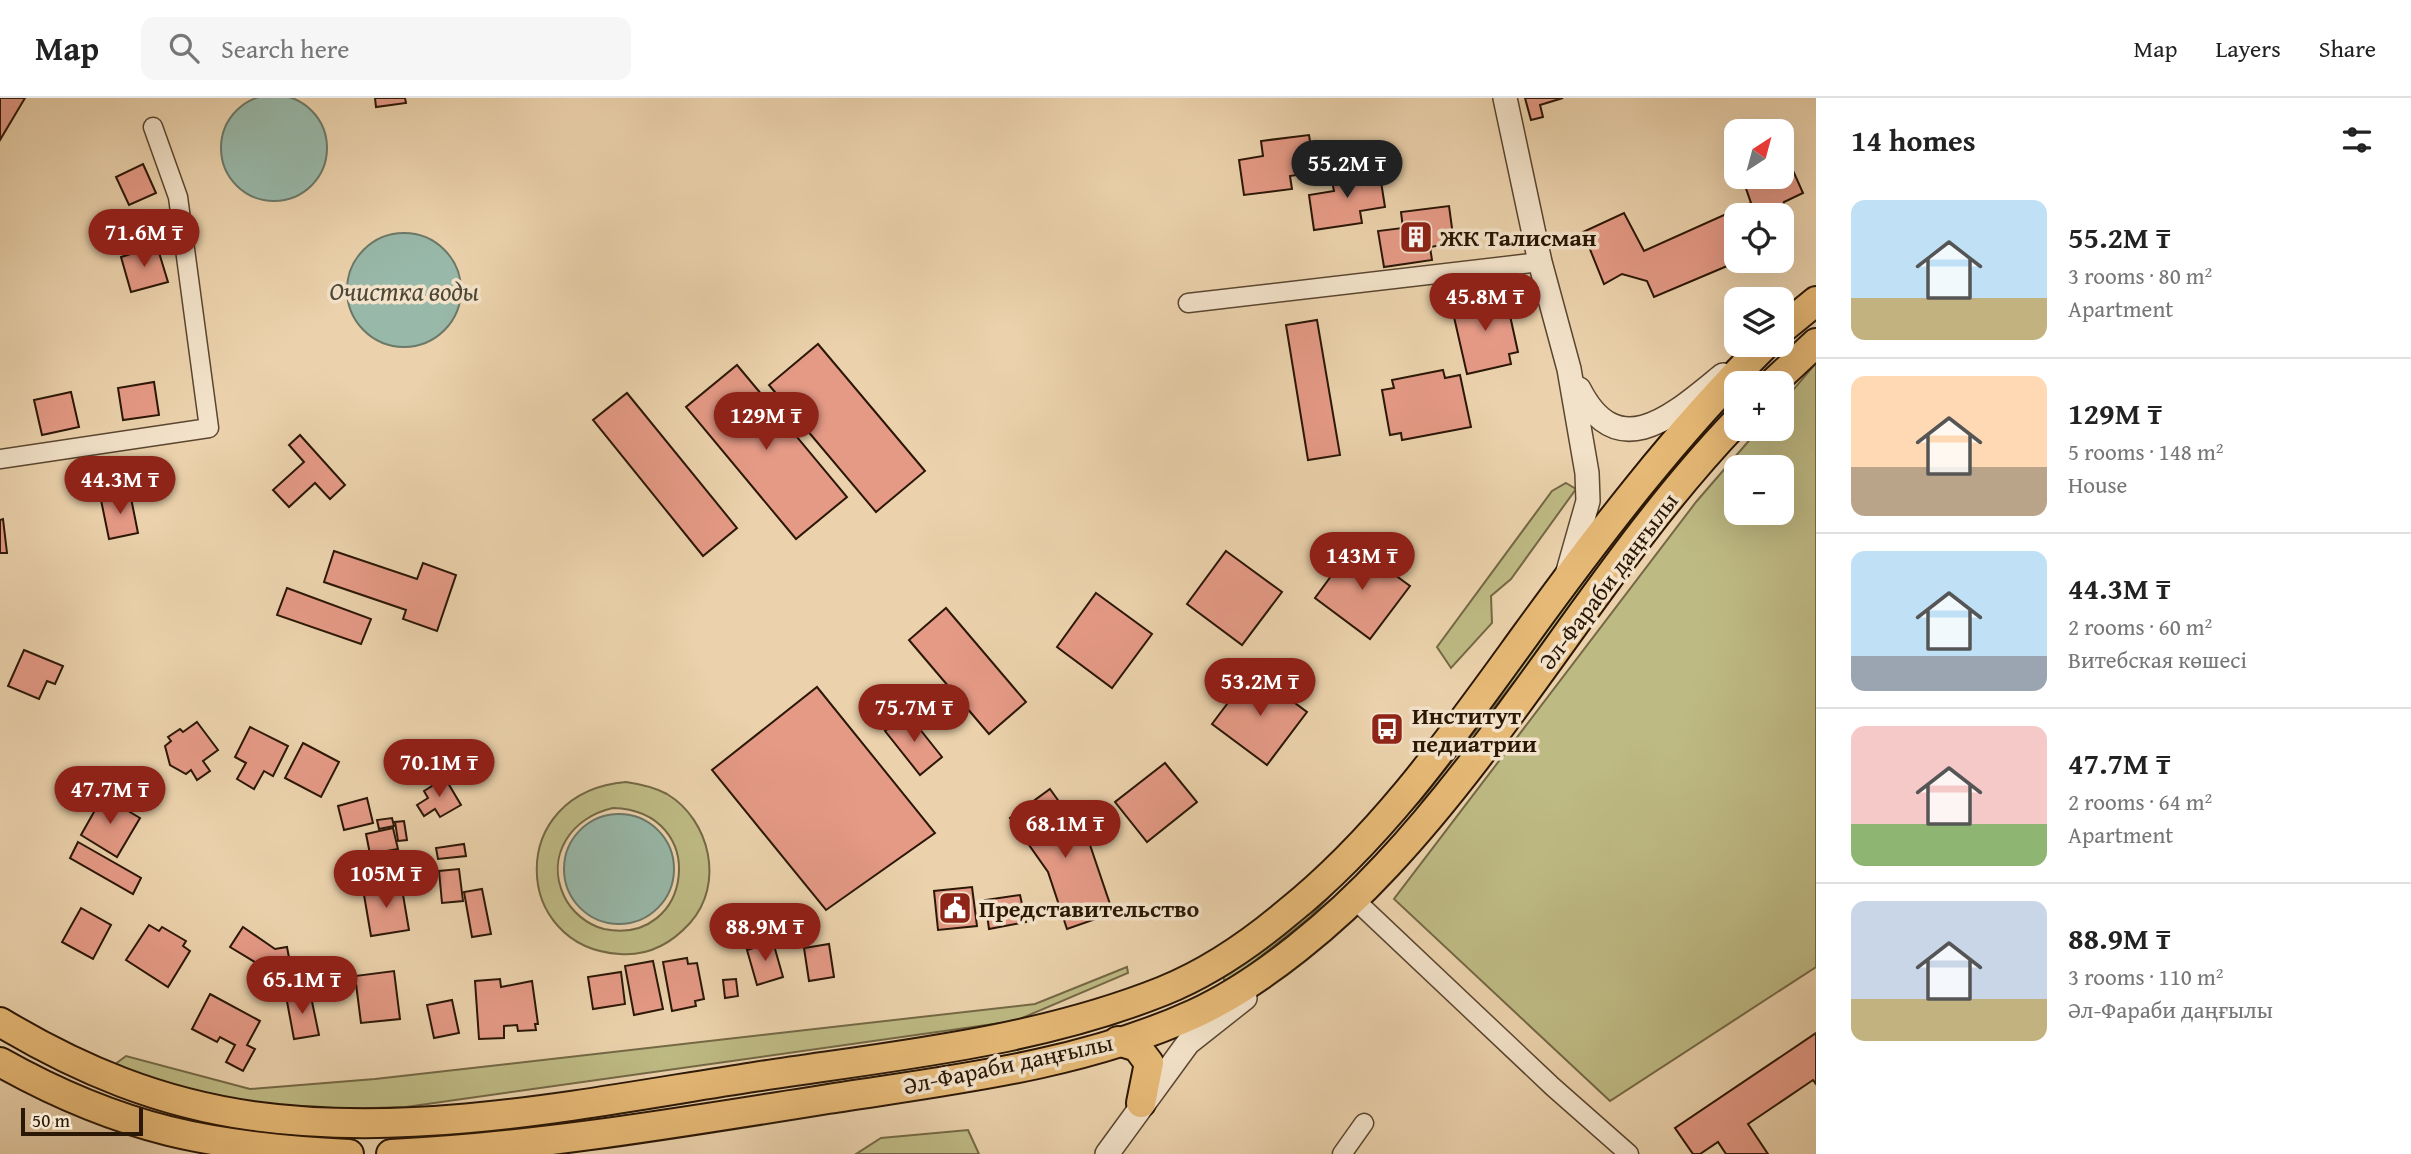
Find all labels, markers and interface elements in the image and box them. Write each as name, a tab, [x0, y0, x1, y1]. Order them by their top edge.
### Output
search box	[141, 17, 631, 80]
text: Map	[35, 24, 99, 72]
icon: search	[165, 29, 203, 67]
text: Search here	[221, 29, 349, 68]
text: Map	[2134, 31, 2177, 66]
text: Layers	[2215, 31, 2281, 66]
text: Share	[2319, 31, 2376, 66]
text: 14 homes	[1851, 118, 1976, 162]
north arrow	[1724, 119, 1794, 189]
map controls	[1724, 119, 1794, 525]
icon: filters	[2338, 121, 2376, 159]
pin: 55.2M ₸	[1282, 140, 1412, 200]
text: 55.2M ₸	[1307, 146, 1387, 179]
button: locate	[1724, 203, 1794, 273]
pin: 71.6M ₸	[79, 209, 209, 269]
text: 71.6M ₸	[104, 215, 184, 248]
text: 55.2M ₸	[2068, 215, 2171, 259]
building icon: ЖК Талисман	[1397, 218, 1435, 256]
place label: ЖК Талисман	[1439, 220, 1597, 255]
icon: home	[1907, 228, 1991, 312]
text: 3 rooms · 80 m²	[2068, 259, 2212, 292]
water label: Очистка воды	[329, 271, 479, 310]
pin: 45.8M ₸	[1420, 274, 1550, 333]
text: 45.8M ₸	[1445, 279, 1525, 312]
button: layers	[1724, 287, 1794, 357]
text: Apartment	[2068, 292, 2173, 325]
button: +	[1724, 371, 1794, 441]
text: 129M ₸	[2068, 391, 2163, 435]
pin: 129M ₸	[709, 392, 823, 452]
text: 129M ₸	[730, 398, 802, 431]
icon: home	[1907, 404, 1991, 488]
text: 5 rooms · 148 m²	[2068, 435, 2223, 468]
button: −	[1724, 455, 1794, 525]
pin: 44.3M ₸	[55, 456, 185, 516]
text: 44.3M ₸	[80, 462, 160, 495]
text: House	[2068, 468, 2127, 501]
street label: Әл-Фараби даңғылы	[1530, 485, 1686, 677]
pin: 143M ₸	[1305, 532, 1419, 592]
text: 143M ₸	[1326, 538, 1398, 571]
text: 44.3M ₸	[2068, 566, 2171, 610]
icon: home	[1907, 579, 1991, 663]
text: 2 rooms · 60 m²	[2068, 610, 2212, 643]
text: Витебская көшесі	[2068, 643, 2247, 676]
pin: 53.2M ₸	[1195, 658, 1325, 718]
text: 53.2M ₸	[1220, 664, 1300, 697]
pin: 75.7M ₸	[849, 684, 979, 744]
text: 75.7M ₸	[874, 690, 954, 723]
place label: Институт педиатрии	[1412, 698, 1537, 761]
bus stop icon: Институт педиатрии	[1368, 710, 1406, 748]
pin: 70.1M ₸	[374, 740, 504, 799]
text: 47.7M ₸	[2068, 741, 2171, 785]
text: 70.1M ₸	[399, 745, 479, 778]
icon: home	[1907, 754, 1991, 838]
pin: 47.7M ₸	[45, 766, 175, 826]
text: 47.7M ₸	[70, 772, 150, 805]
text: 2 rooms · 64 m²	[2068, 785, 2212, 818]
pin: 68.1M ₸	[1000, 800, 1130, 860]
text: 68.1M ₸	[1025, 806, 1105, 839]
text: Apartment	[2068, 818, 2173, 851]
pin: 105M ₸	[329, 850, 443, 910]
text: 105M ₸	[350, 856, 422, 889]
public building icon: Представительство	[936, 889, 974, 927]
place label: Представительство	[979, 891, 1200, 926]
pin: 88.9M ₸	[700, 904, 830, 963]
text: 88.9M ₸	[725, 909, 805, 942]
text: 88.9M ₸	[2068, 916, 2171, 960]
icon: home	[1907, 929, 1991, 1013]
pin: 65.1M ₸	[237, 956, 367, 1016]
text: 3 rooms · 110 m²	[2068, 960, 2223, 993]
text: 65.1M ₸	[262, 962, 342, 995]
text: Әл-Фараби даңғылы	[2068, 993, 2273, 1026]
street label: Әл-Фараби даңғылы	[900, 1025, 1116, 1103]
scale bar	[21, 1105, 144, 1137]
text: 50 m	[32, 1106, 70, 1134]

